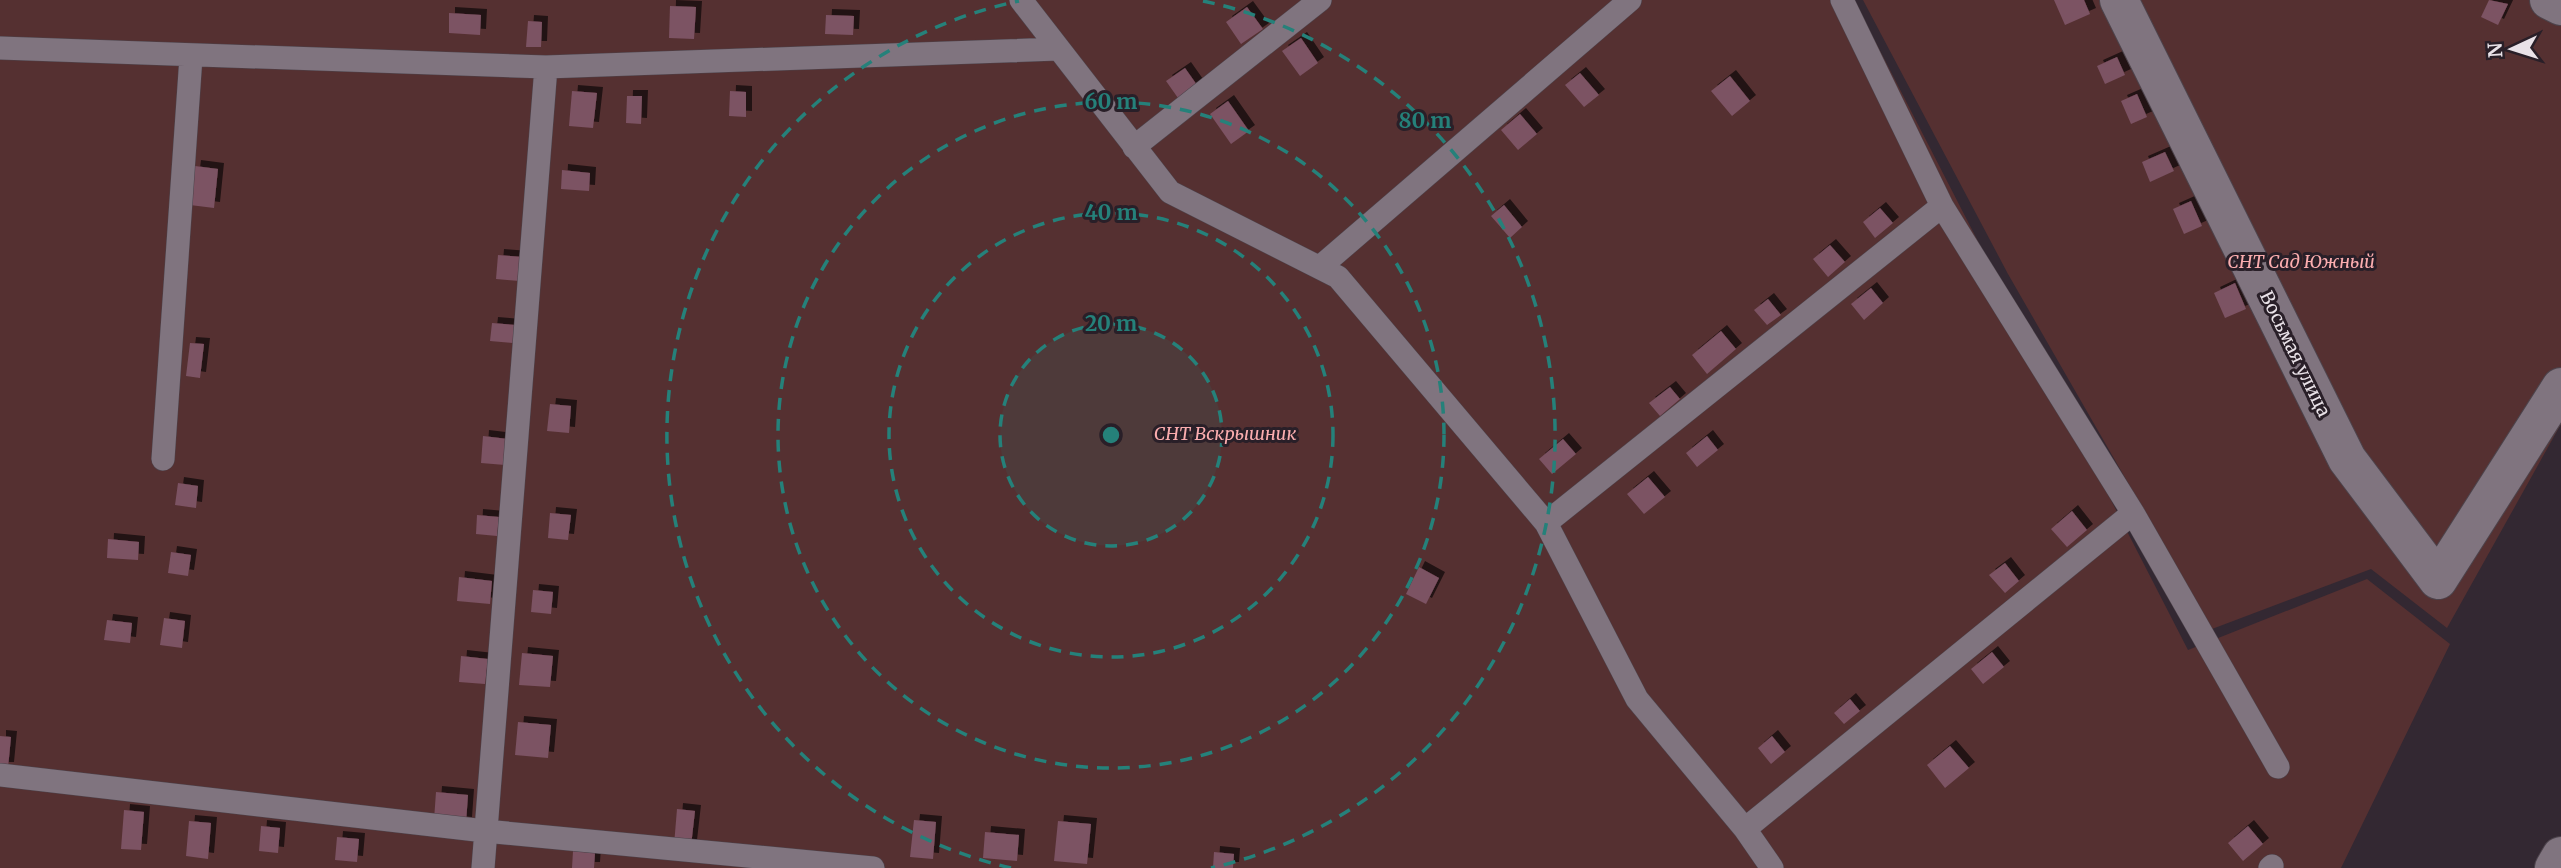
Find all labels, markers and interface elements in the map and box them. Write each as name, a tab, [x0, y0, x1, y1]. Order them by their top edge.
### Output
north arrow	[2477, 14, 2547, 84]
text: N	[2483, 42, 2508, 59]
text: 60 m	[1085, 88, 1137, 115]
text: 80 m	[1399, 107, 1451, 134]
text: 40 m	[1084, 199, 1138, 226]
park label: СНТ Сад Южный	[2227, 250, 2375, 273]
street label: Восьмая улица	[2255, 287, 2336, 421]
text: 20 m	[1085, 310, 1137, 337]
park label: СНТ Вскрышник	[1154, 422, 1296, 445]
centre of rings	[1099, 423, 1123, 447]

